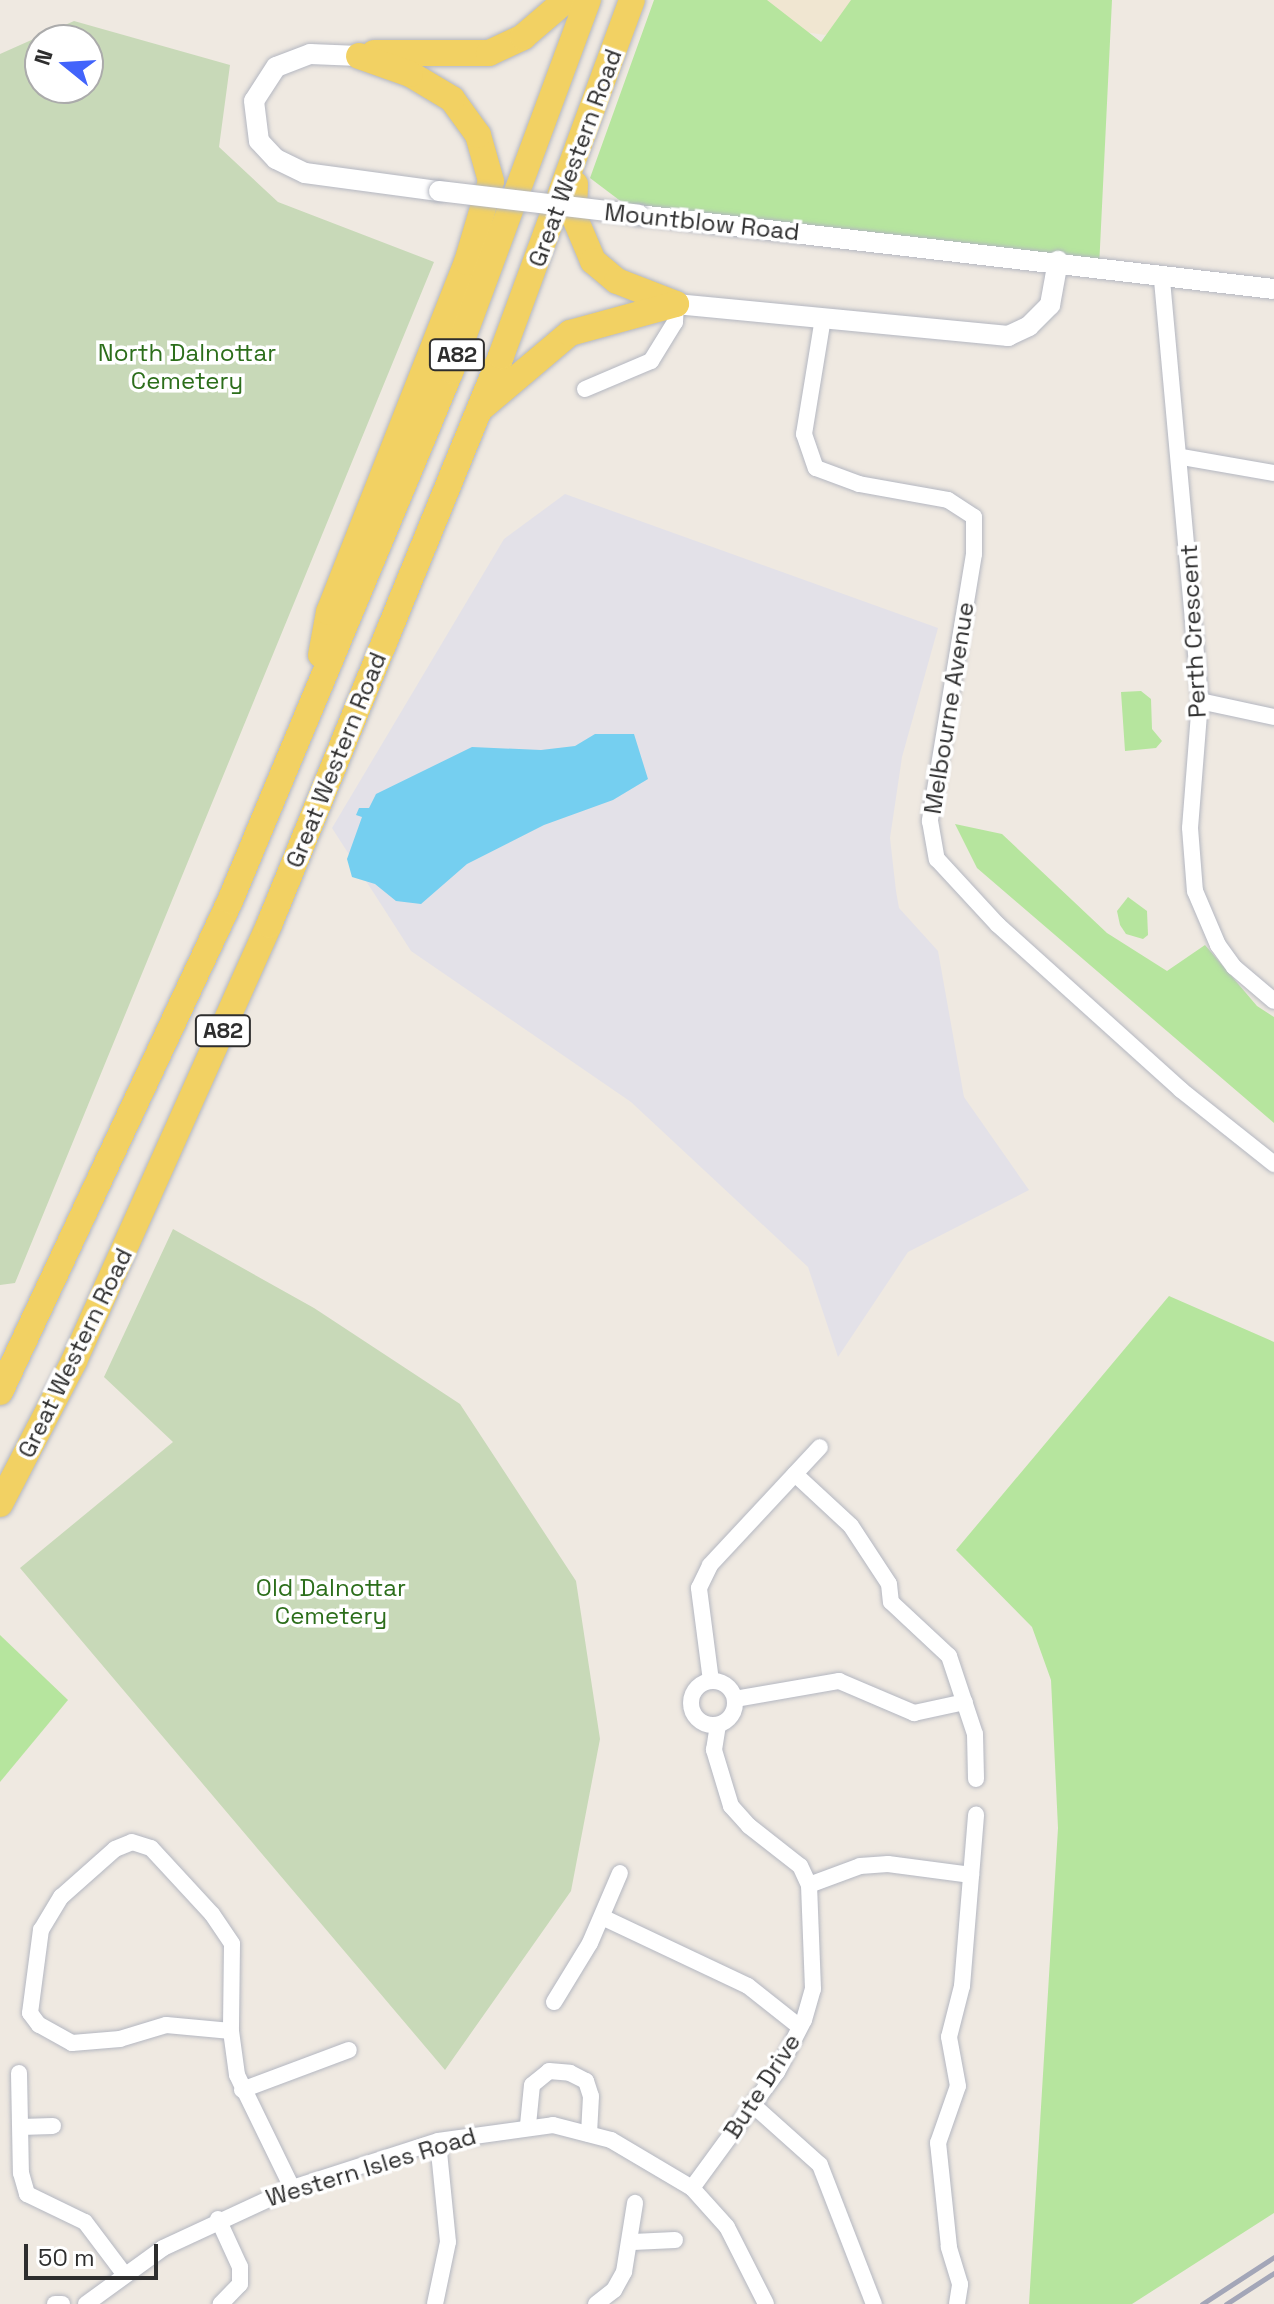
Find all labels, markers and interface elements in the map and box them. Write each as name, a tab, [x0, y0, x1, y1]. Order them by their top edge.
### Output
north arrow	[24, 24, 104, 104]
street label: Great Western Road	[522, 45, 628, 271]
text: N	[27, 46, 59, 69]
street label: Mountblow Road	[603, 197, 801, 247]
road number: A82	[427, 337, 487, 373]
park label: North Dalnottar Cemetery	[98, 339, 276, 395]
street label: Perth Crescent	[1174, 543, 1212, 719]
street label: Melbourne Avenue	[918, 600, 980, 816]
street label: Great Western Road	[280, 648, 392, 872]
road number: A82	[193, 1013, 253, 1049]
street label: Great Western Road	[12, 1243, 138, 1463]
park label: Old Dalnottar Cemetery	[256, 1574, 406, 1630]
street label: Bute Drive	[718, 2028, 806, 2144]
street label: Western Isles Road	[262, 2121, 480, 2213]
scale bar	[28, 2228, 162, 2278]
text: 50 m	[38, 2242, 95, 2273]

